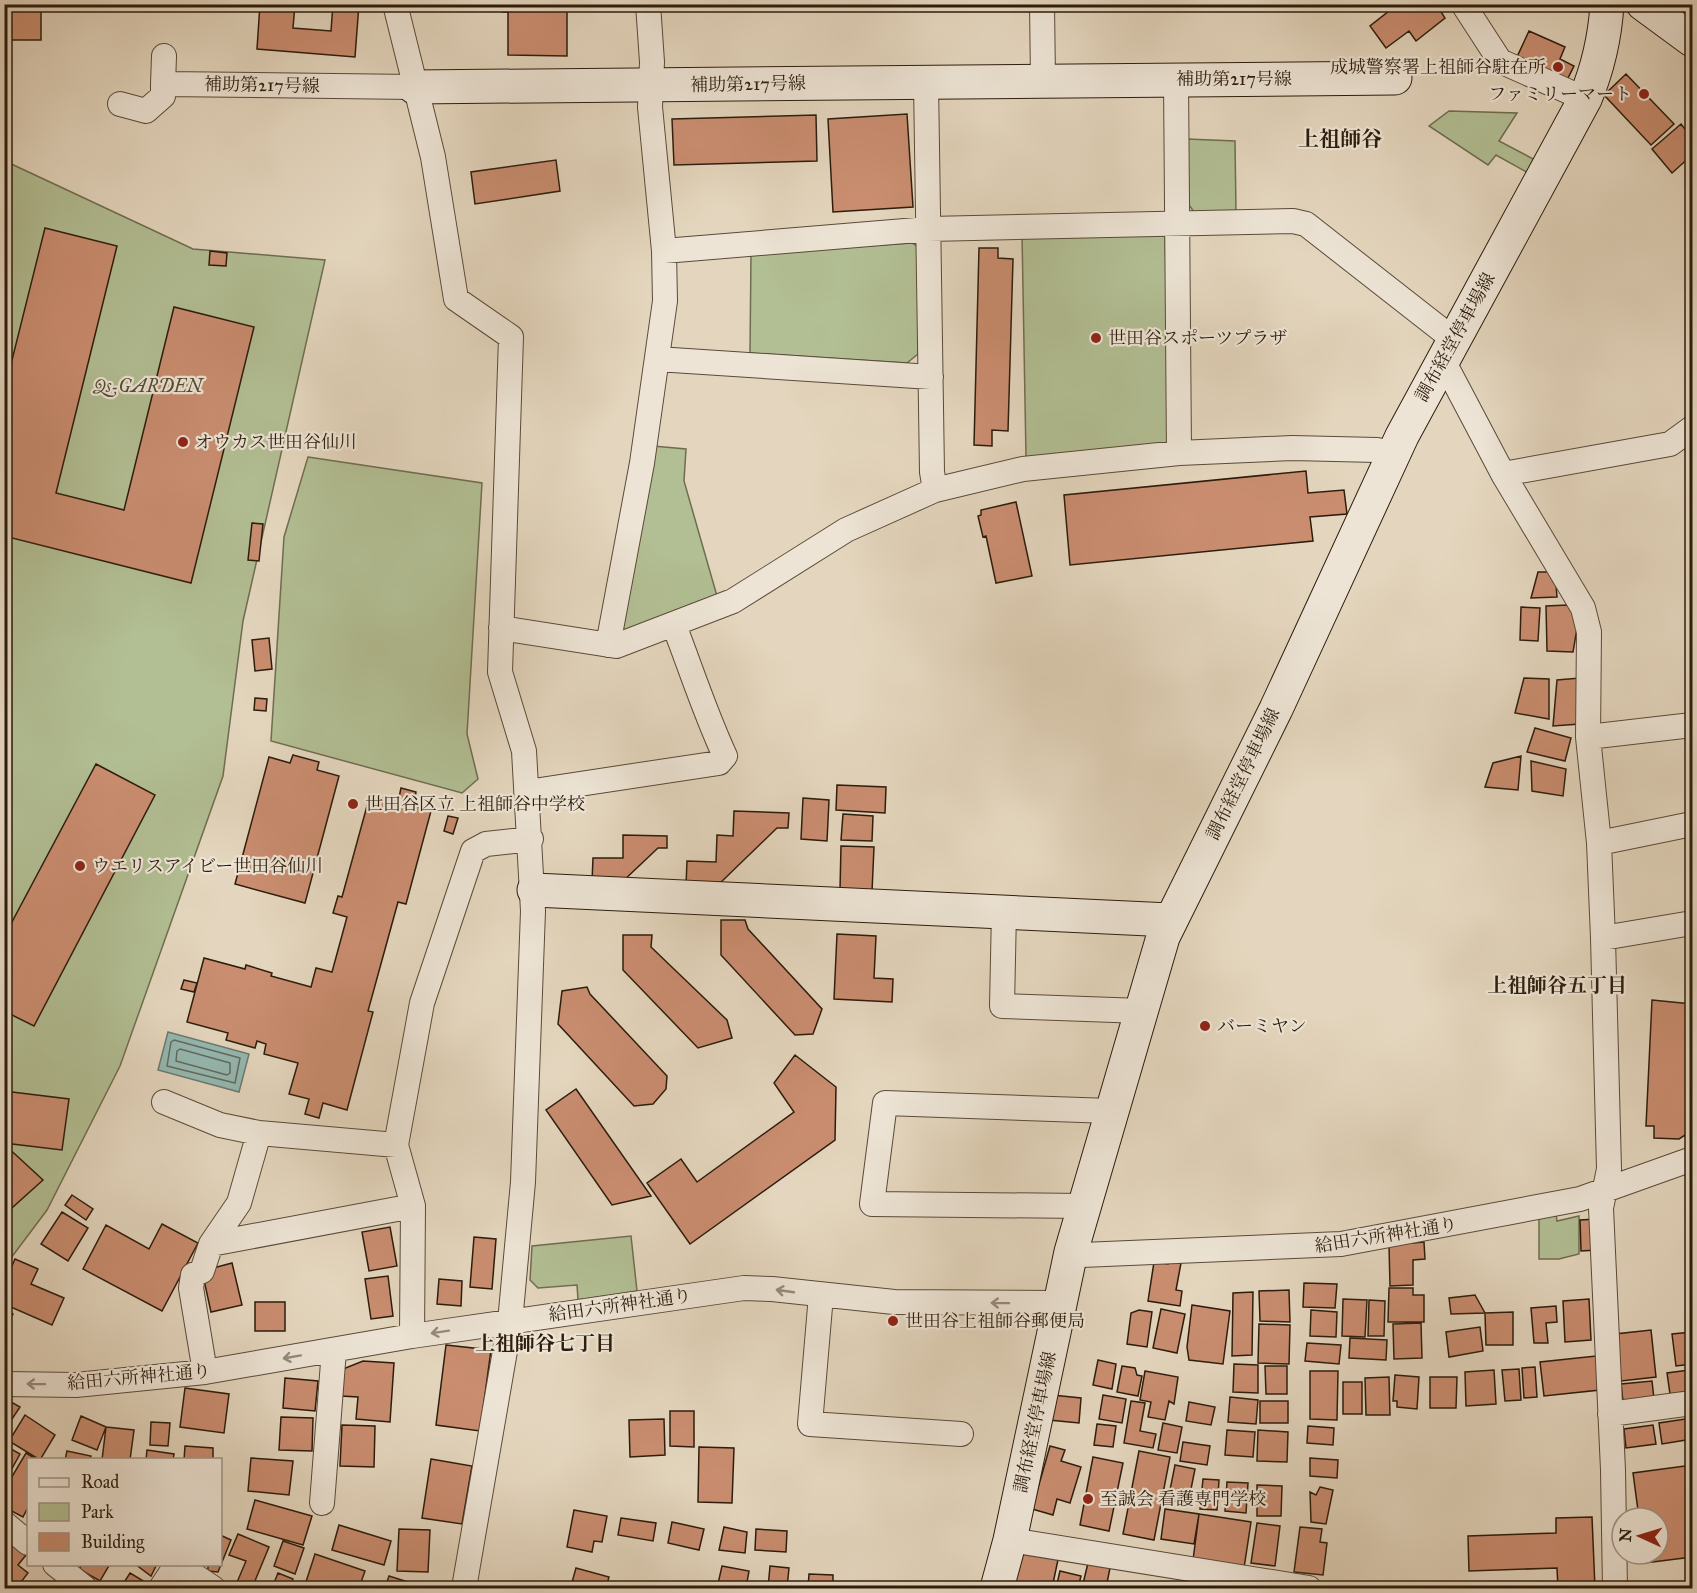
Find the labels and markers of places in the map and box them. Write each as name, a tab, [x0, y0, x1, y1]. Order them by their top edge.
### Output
place label: 成城警察署上祖師谷駐在所	[1330, 56, 1546, 78]
marker: 成城警察署上祖師谷駐在所	[1551, 60, 1565, 74]
place label: ファミリーマート	[1488, 83, 1632, 105]
marker: ファミリーマート	[1637, 87, 1651, 101]
place label: 世田谷スポーツプラザ	[1108, 327, 1287, 349]
marker: 世田谷スポーツプラザ	[1089, 331, 1103, 345]
place label: オウカス世田谷仙川	[195, 431, 357, 453]
marker: オウカス世田谷仙川	[176, 435, 190, 449]
place label: 世田谷区立 上祖師谷中学校	[365, 793, 585, 815]
marker: 世田谷区立 上祖師谷中学校	[346, 797, 360, 811]
place label: ウエリスアイビー世田谷仙川	[92, 855, 323, 877]
marker: ウエリスアイビー世田谷仙川	[73, 859, 87, 873]
place label: バーミヤン	[1217, 1015, 1307, 1037]
marker: バーミヤン	[1198, 1019, 1212, 1033]
place label: 世田谷上祖師谷郵便局	[905, 1310, 1085, 1332]
marker: 世田谷上祖師谷郵便局	[886, 1314, 900, 1328]
place label: 至誠会 看護専門学校	[1100, 1488, 1266, 1510]
marker: 至誠会 看護専門学校	[1081, 1492, 1095, 1506]

